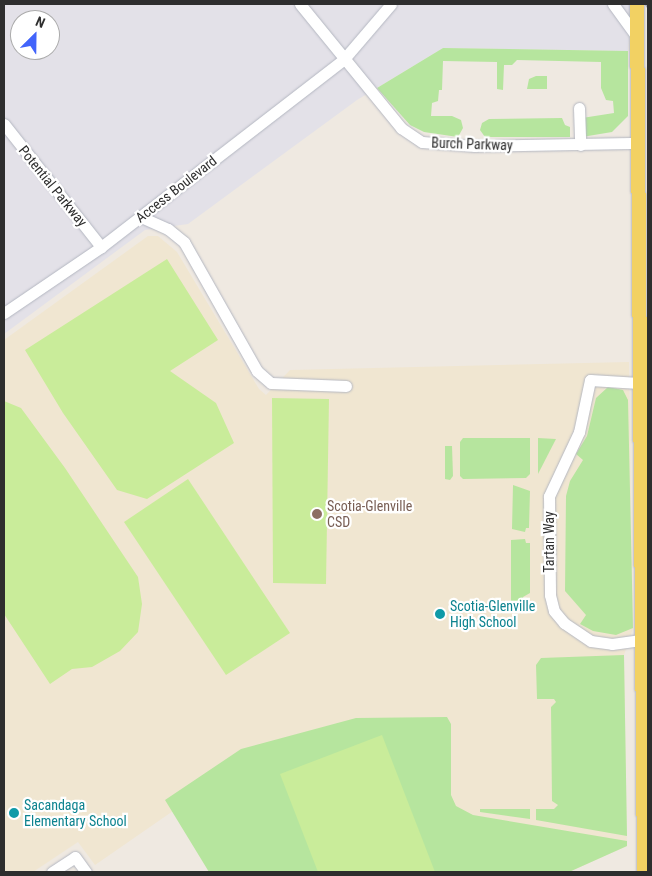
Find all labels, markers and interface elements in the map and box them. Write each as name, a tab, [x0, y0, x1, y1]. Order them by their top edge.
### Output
north arrow	[10, 10, 60, 60]
text: N	[33, 13, 48, 31]
street label: Burch Parkway	[431, 134, 513, 154]
street label: Potential Parkway	[15, 142, 91, 230]
street label: Access Boulevard	[132, 152, 220, 226]
place label: Scotia-Glenville CSD	[327, 498, 412, 530]
marker: Scotia-Glenville CSD	[311, 508, 323, 520]
street label: Tartan Way	[541, 511, 557, 573]
place label: Scotia-Glenville High School	[450, 598, 535, 630]
marker: Scotia-Glenville High School	[434, 608, 446, 620]
place label: Sacandaga Elementary School	[24, 797, 127, 830]
marker: Sacandaga Elementary School	[8, 807, 20, 819]

